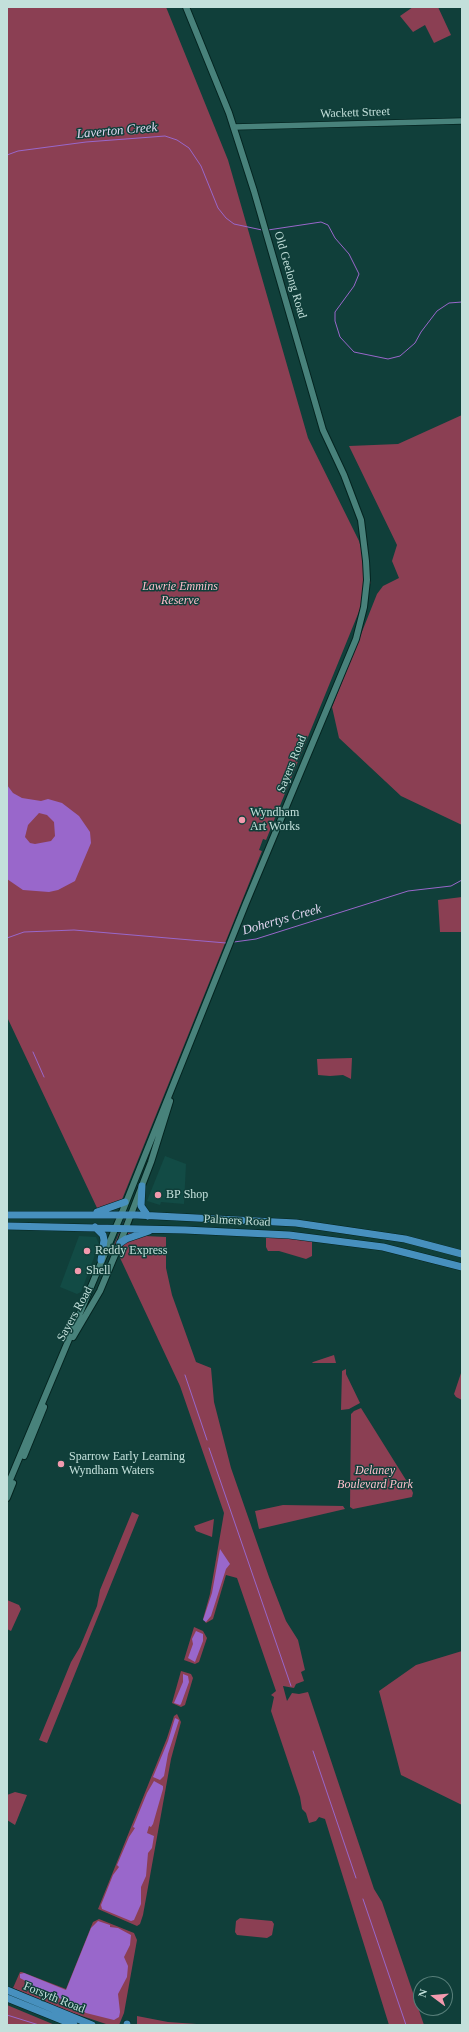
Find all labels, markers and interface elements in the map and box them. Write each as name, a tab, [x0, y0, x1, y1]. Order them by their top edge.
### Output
street label: Wackett Street	[320, 105, 390, 121]
water label: Laverton Creek	[76, 120, 158, 142]
street label: Old Geelong Road	[271, 230, 309, 320]
park label: Lawrie Emmins Reserve	[142, 580, 218, 608]
street label: Sayers Road	[274, 733, 310, 795]
place label: Wyndham Art Works	[250, 806, 300, 834]
marker: Wyndham Art Works	[237, 815, 247, 825]
water label: Dohertys Creek	[241, 901, 323, 939]
place label: BP Shop	[166, 1188, 208, 1202]
marker: BP Shop	[153, 1190, 163, 1200]
street label: Palmers Road	[203, 1212, 271, 1230]
place label: Reddy Express	[95, 1244, 167, 1258]
marker: Reddy Express	[82, 1246, 92, 1256]
place label: Shell	[86, 1264, 111, 1278]
marker: Shell	[73, 1266, 83, 1276]
street label: Sayers Road	[54, 1284, 96, 1344]
place label: Sparrow Early Learning Wyndham Waters	[69, 1450, 185, 1478]
marker: Sparrow Early Learning Wyndham Waters	[56, 1459, 66, 1469]
park label: Delaney Boulevard Park	[337, 1464, 413, 1492]
north arrow	[413, 1976, 453, 2016]
street label: Forsyth Road	[21, 1979, 87, 2017]
text: N	[416, 1987, 429, 1998]

